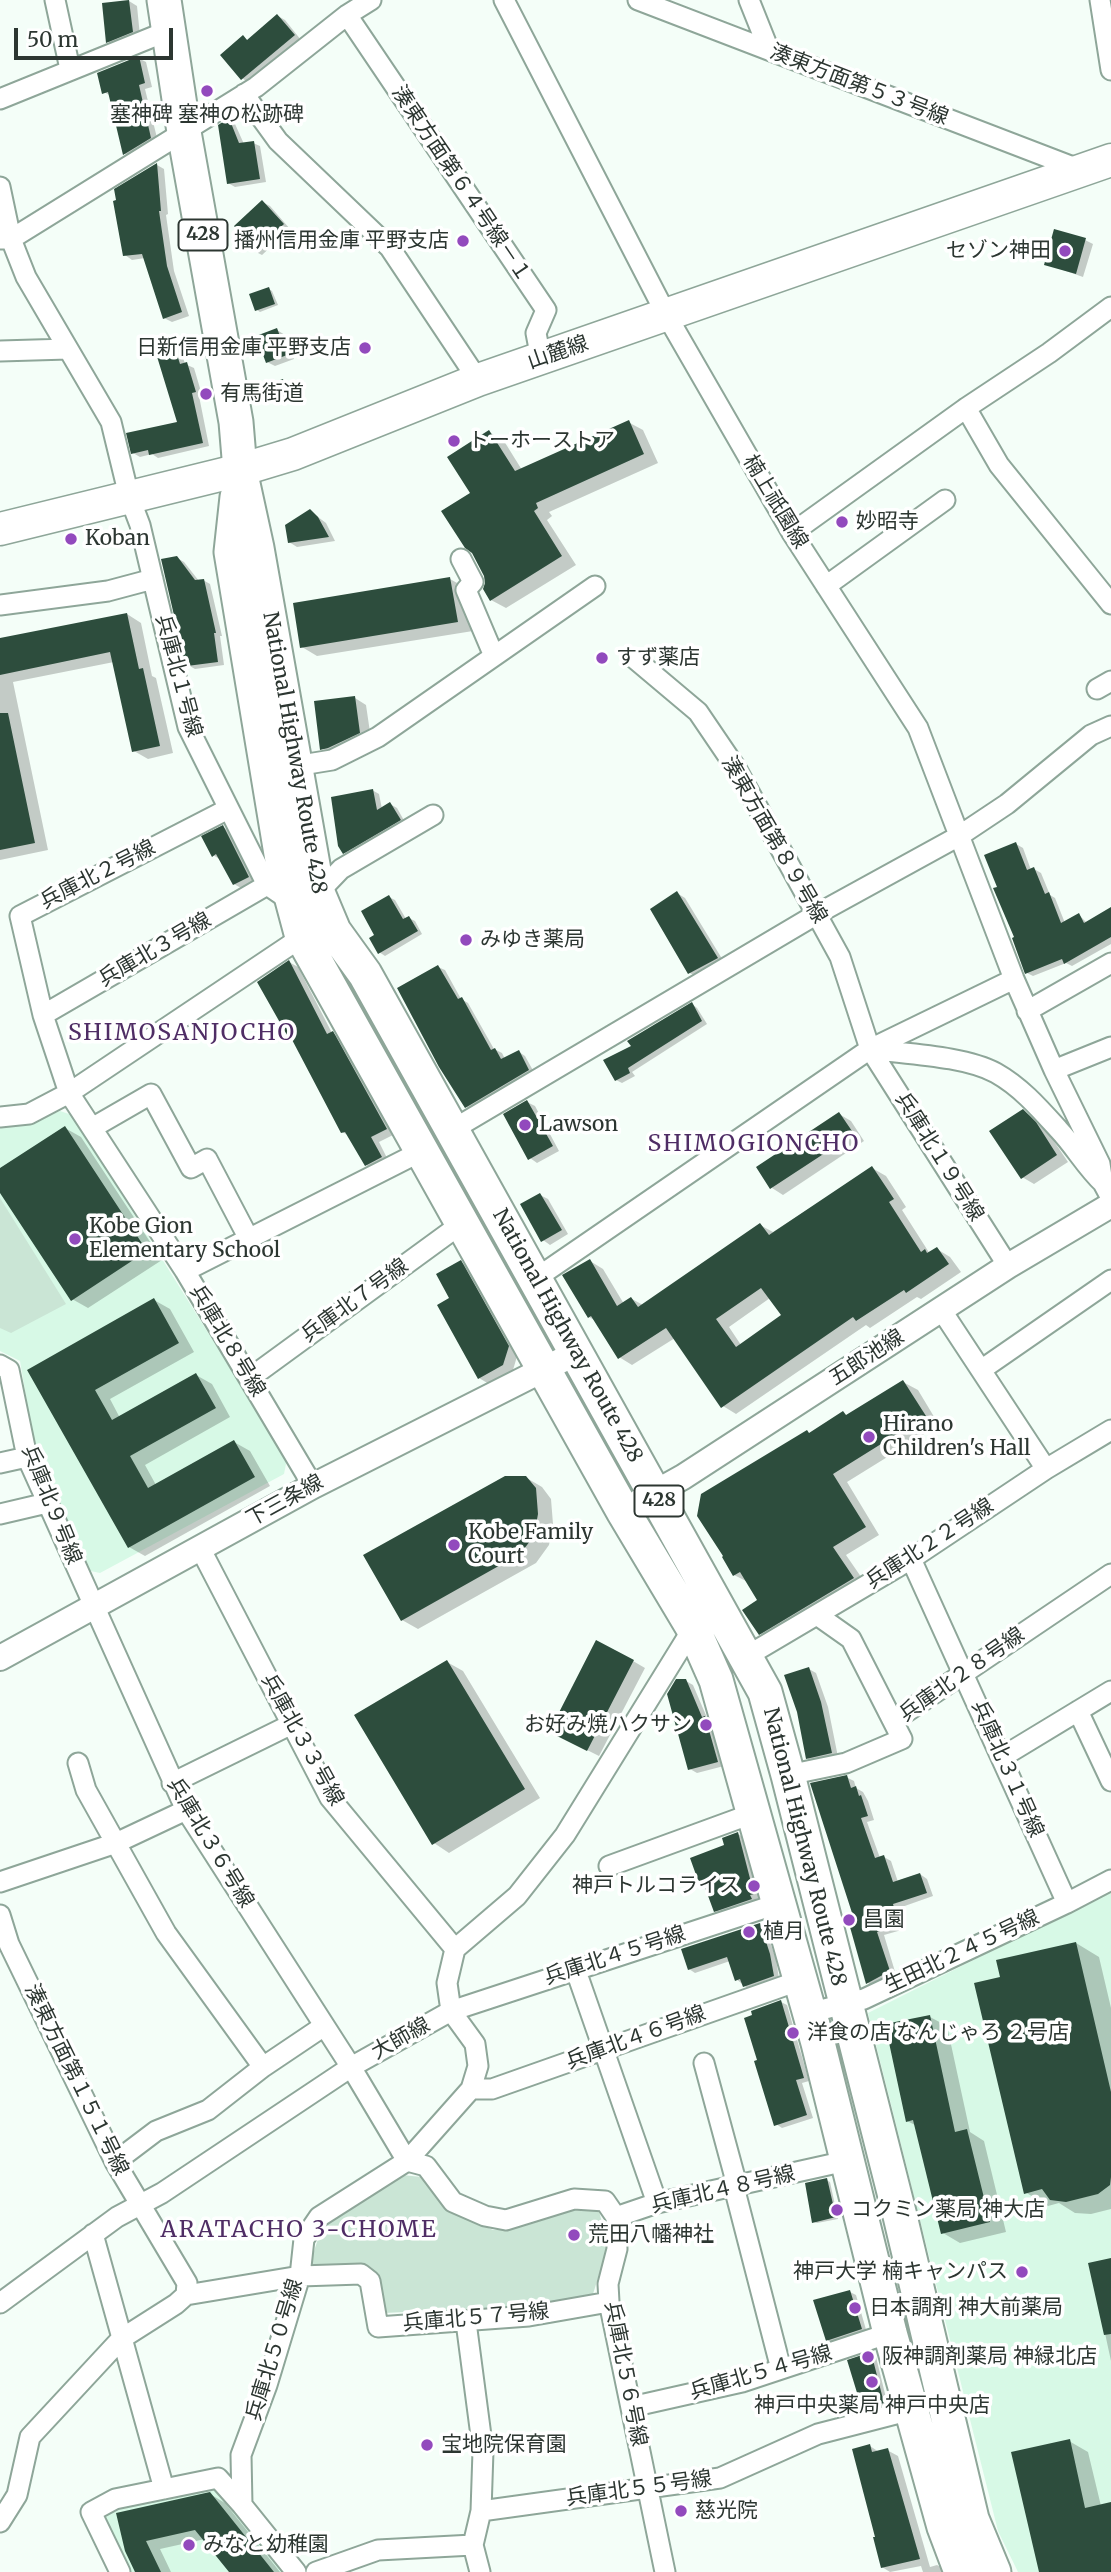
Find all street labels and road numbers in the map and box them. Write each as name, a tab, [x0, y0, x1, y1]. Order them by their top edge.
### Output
street label: 湊東方面第５３号線	[766, 39, 952, 131]
street label: 湊東方面第６４号線－１	[386, 81, 536, 287]
road number: 428	[178, 219, 228, 250]
street label: 山麓線	[524, 331, 592, 375]
street label: 楠上祇園線	[737, 451, 813, 553]
street label: National Highway Route 428	[257, 610, 331, 896]
street label: 兵庫北１号線	[150, 612, 206, 740]
street label: 湊東方面第８９号線	[716, 752, 832, 928]
street label: 兵庫北２号線	[36, 835, 160, 915]
street label: 兵庫北３号線	[94, 908, 216, 992]
street label: 兵庫北１９号線	[889, 1088, 989, 1226]
street label: National Highway Route 428	[487, 1205, 647, 1467]
street label: 兵庫北７号線	[297, 1254, 413, 1348]
street label: 兵庫北８号線	[184, 1281, 270, 1401]
street label: 五郎池線	[825, 1325, 909, 1391]
street label: 兵庫北９号線	[16, 1442, 86, 1568]
street label: 下三条線	[242, 1470, 328, 1532]
road number: 428	[634, 1485, 684, 1516]
street label: 兵庫北２２号線	[861, 1493, 999, 1595]
street label: 兵庫北２８号線	[895, 1623, 1029, 1727]
street label: 兵庫北３３号線	[255, 1670, 349, 1810]
street label: 兵庫北３１号線	[966, 1697, 1048, 1841]
street label: National Highway Route 428	[757, 1705, 851, 1989]
street label: 兵庫北３６号線	[161, 1774, 259, 1912]
street label: 生田北２４５号線	[881, 1905, 1043, 1999]
street label: 兵庫北４５号線	[541, 1921, 689, 1991]
street label: 湊東方面第１５１号線	[19, 1980, 133, 2180]
street label: 兵庫北４６号線	[563, 2001, 709, 2075]
street label: 大師線	[367, 2013, 435, 2065]
street label: 兵庫北４８号線	[649, 2161, 797, 2219]
street label: 兵庫北５０号線	[241, 2276, 309, 2424]
street label: 兵庫北５７号線	[402, 2299, 550, 2337]
street label: 兵庫北５６号線	[599, 2299, 651, 2449]
street label: 兵庫北５４号線	[687, 2341, 835, 2405]
street label: 兵庫北５５号線	[564, 2466, 714, 2512]

